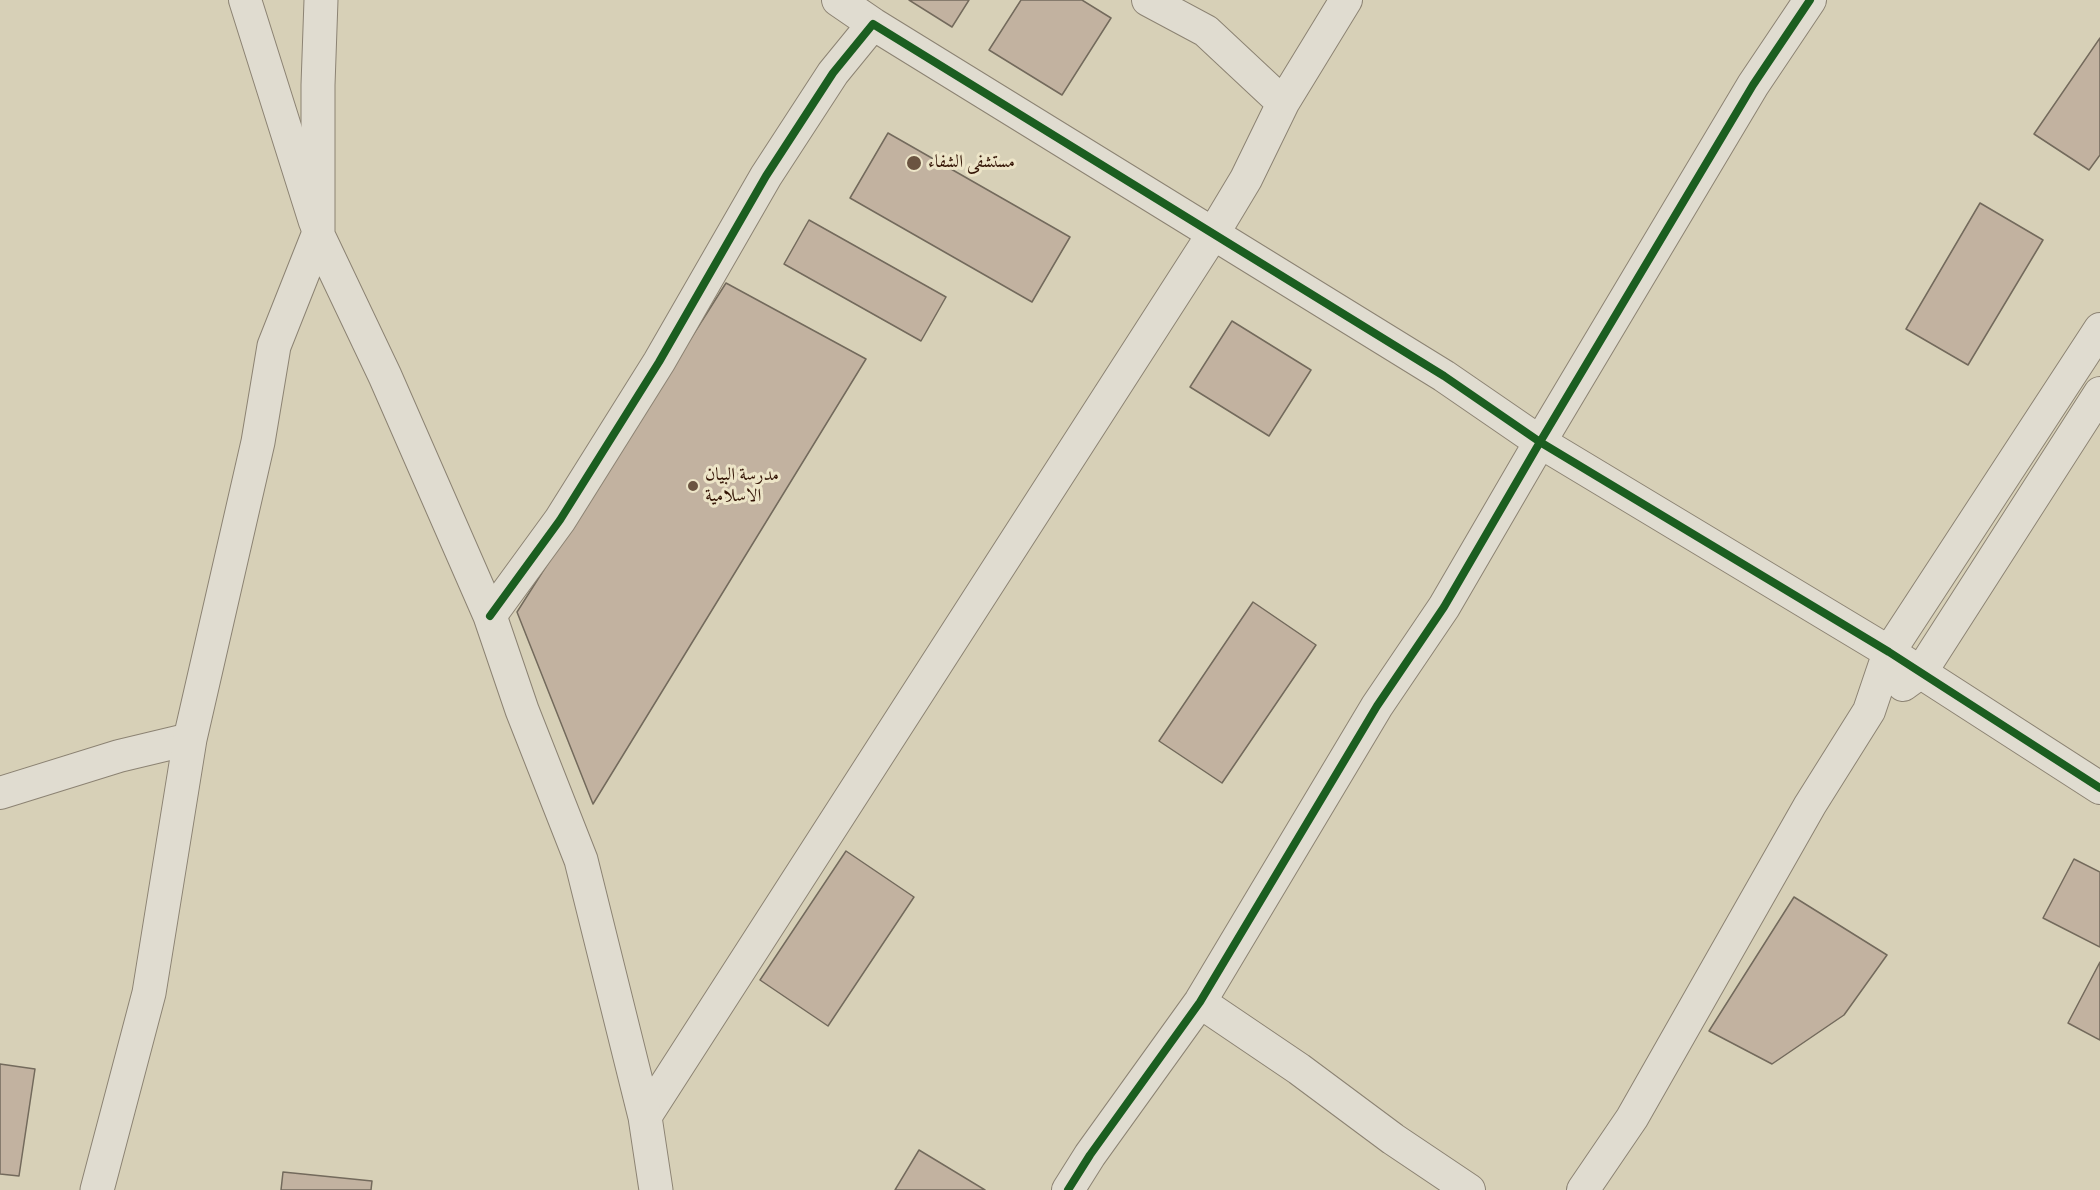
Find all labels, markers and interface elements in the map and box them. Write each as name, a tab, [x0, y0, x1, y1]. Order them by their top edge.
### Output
place label: مستشفى الشفاء	[928, 152, 1015, 174]
marker: مستشفى الشفاء	[905, 154, 923, 172]
place label: مدرسة البيان الاسلامية	[705, 465, 779, 508]
marker: مدرسة البيان الاسلامية	[686, 479, 700, 493]

